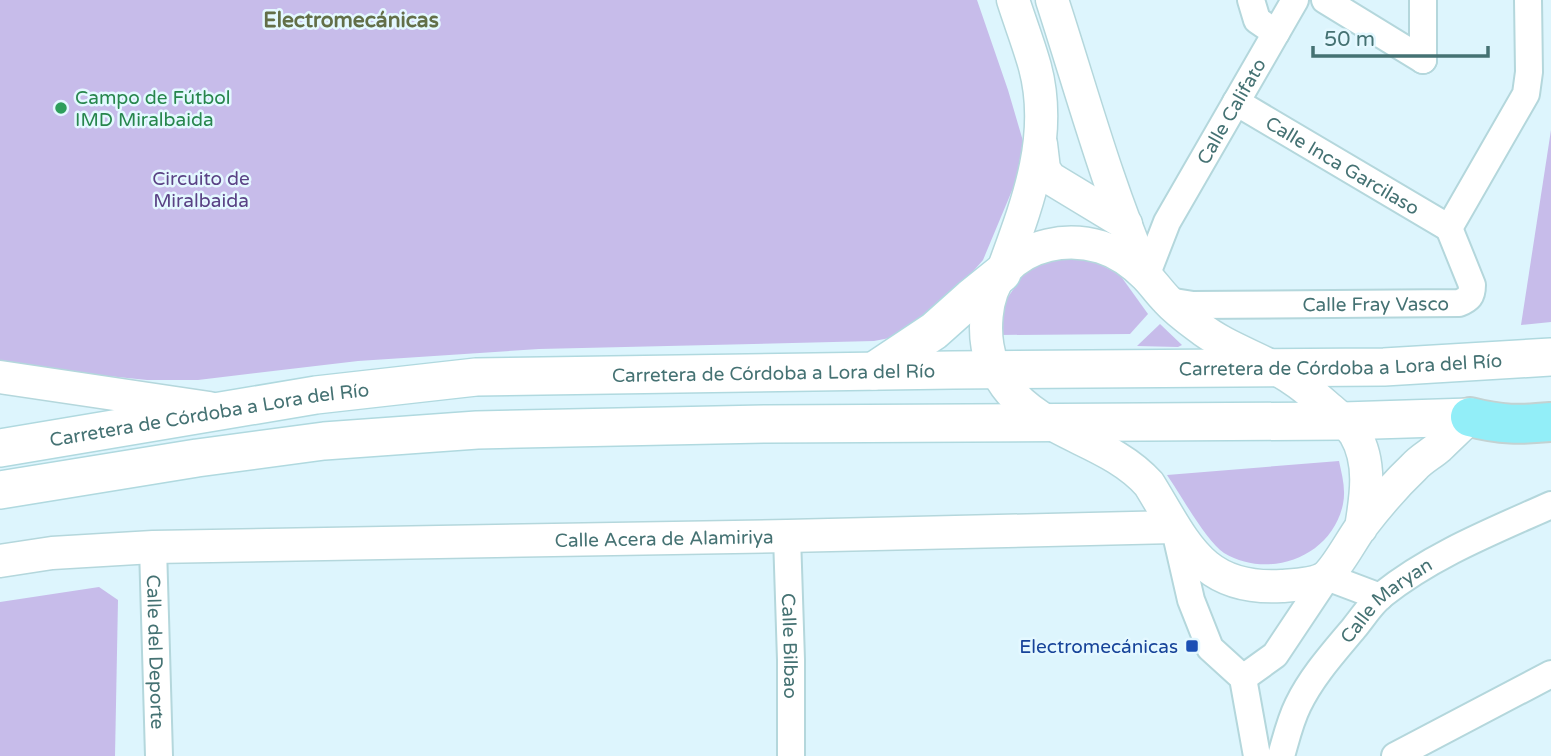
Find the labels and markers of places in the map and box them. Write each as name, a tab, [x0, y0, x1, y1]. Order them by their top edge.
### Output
place label: Campo de Fútbol IMD Miralbaida	[75, 87, 230, 131]
marker: Campo de Fútbol IMD Miralbaida	[53, 100, 69, 116]
place label: Electromecánicas	[1019, 636, 1178, 658]
marker: Electromecánicas	[1184, 638, 1200, 654]

